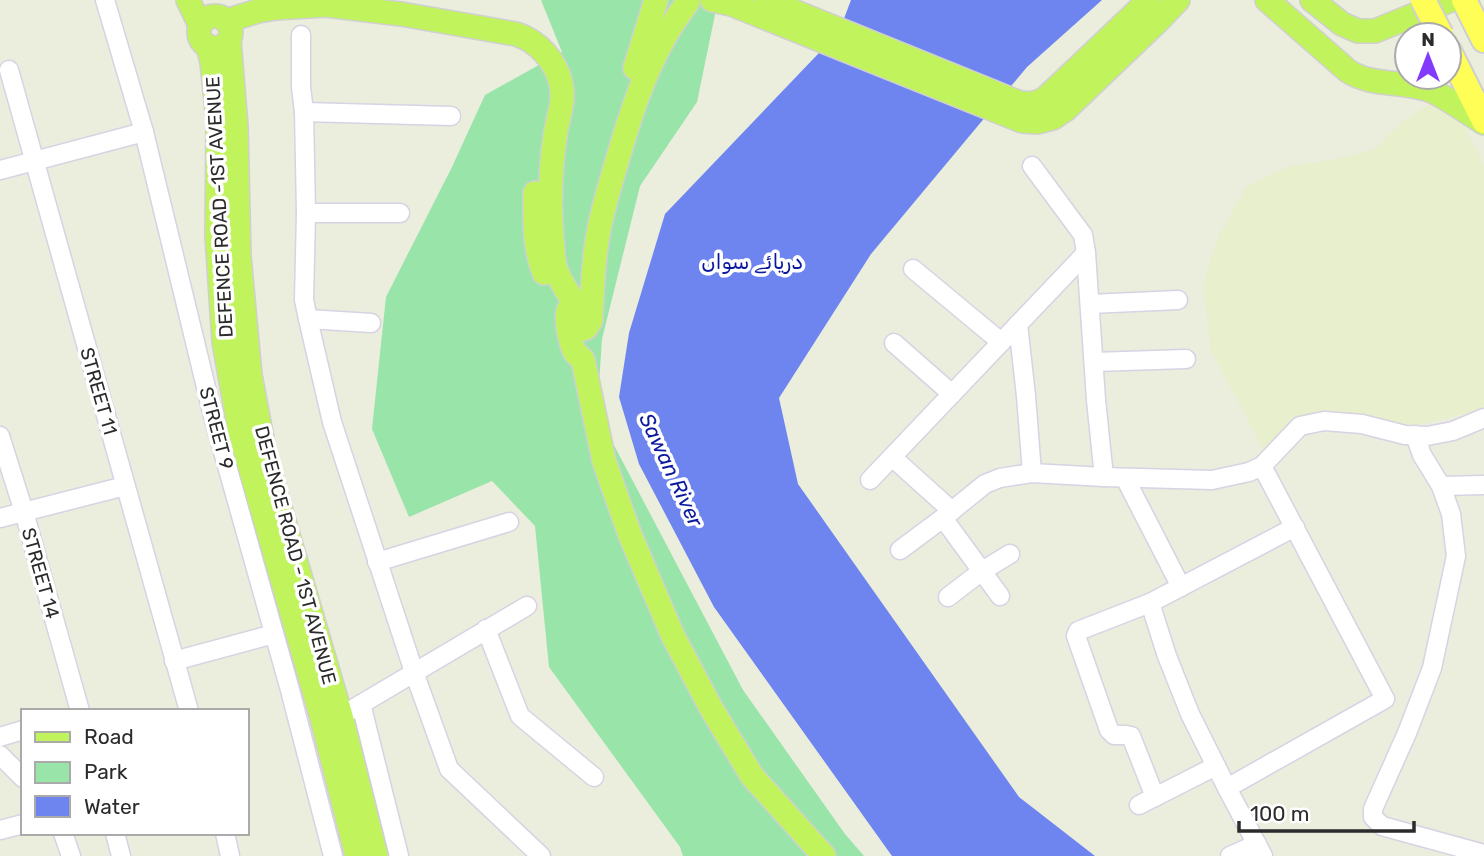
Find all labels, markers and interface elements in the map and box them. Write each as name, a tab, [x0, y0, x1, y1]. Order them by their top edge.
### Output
north arrow	[1393, 21, 1463, 91]
text: N	[1421, 28, 1435, 51]
street label: DEFENCE ROAD -1ST AVENUE	[201, 76, 238, 338]
water label: دریائے سواں	[701, 249, 803, 274]
street label: STREET 11	[75, 345, 122, 437]
street label: STREET 9	[194, 384, 239, 472]
water label: Sawan River	[634, 409, 709, 531]
street label: DEFENCE ROAD - 1ST AVENUE	[250, 423, 341, 687]
street label: STREET 14	[17, 525, 64, 621]
legend	[21, 709, 248, 835]
text: Road	[84, 724, 134, 749]
text: Park	[84, 759, 128, 784]
scale bar	[1239, 790, 1414, 834]
text: Water	[84, 794, 140, 819]
text: 100 m	[1250, 801, 1309, 826]

